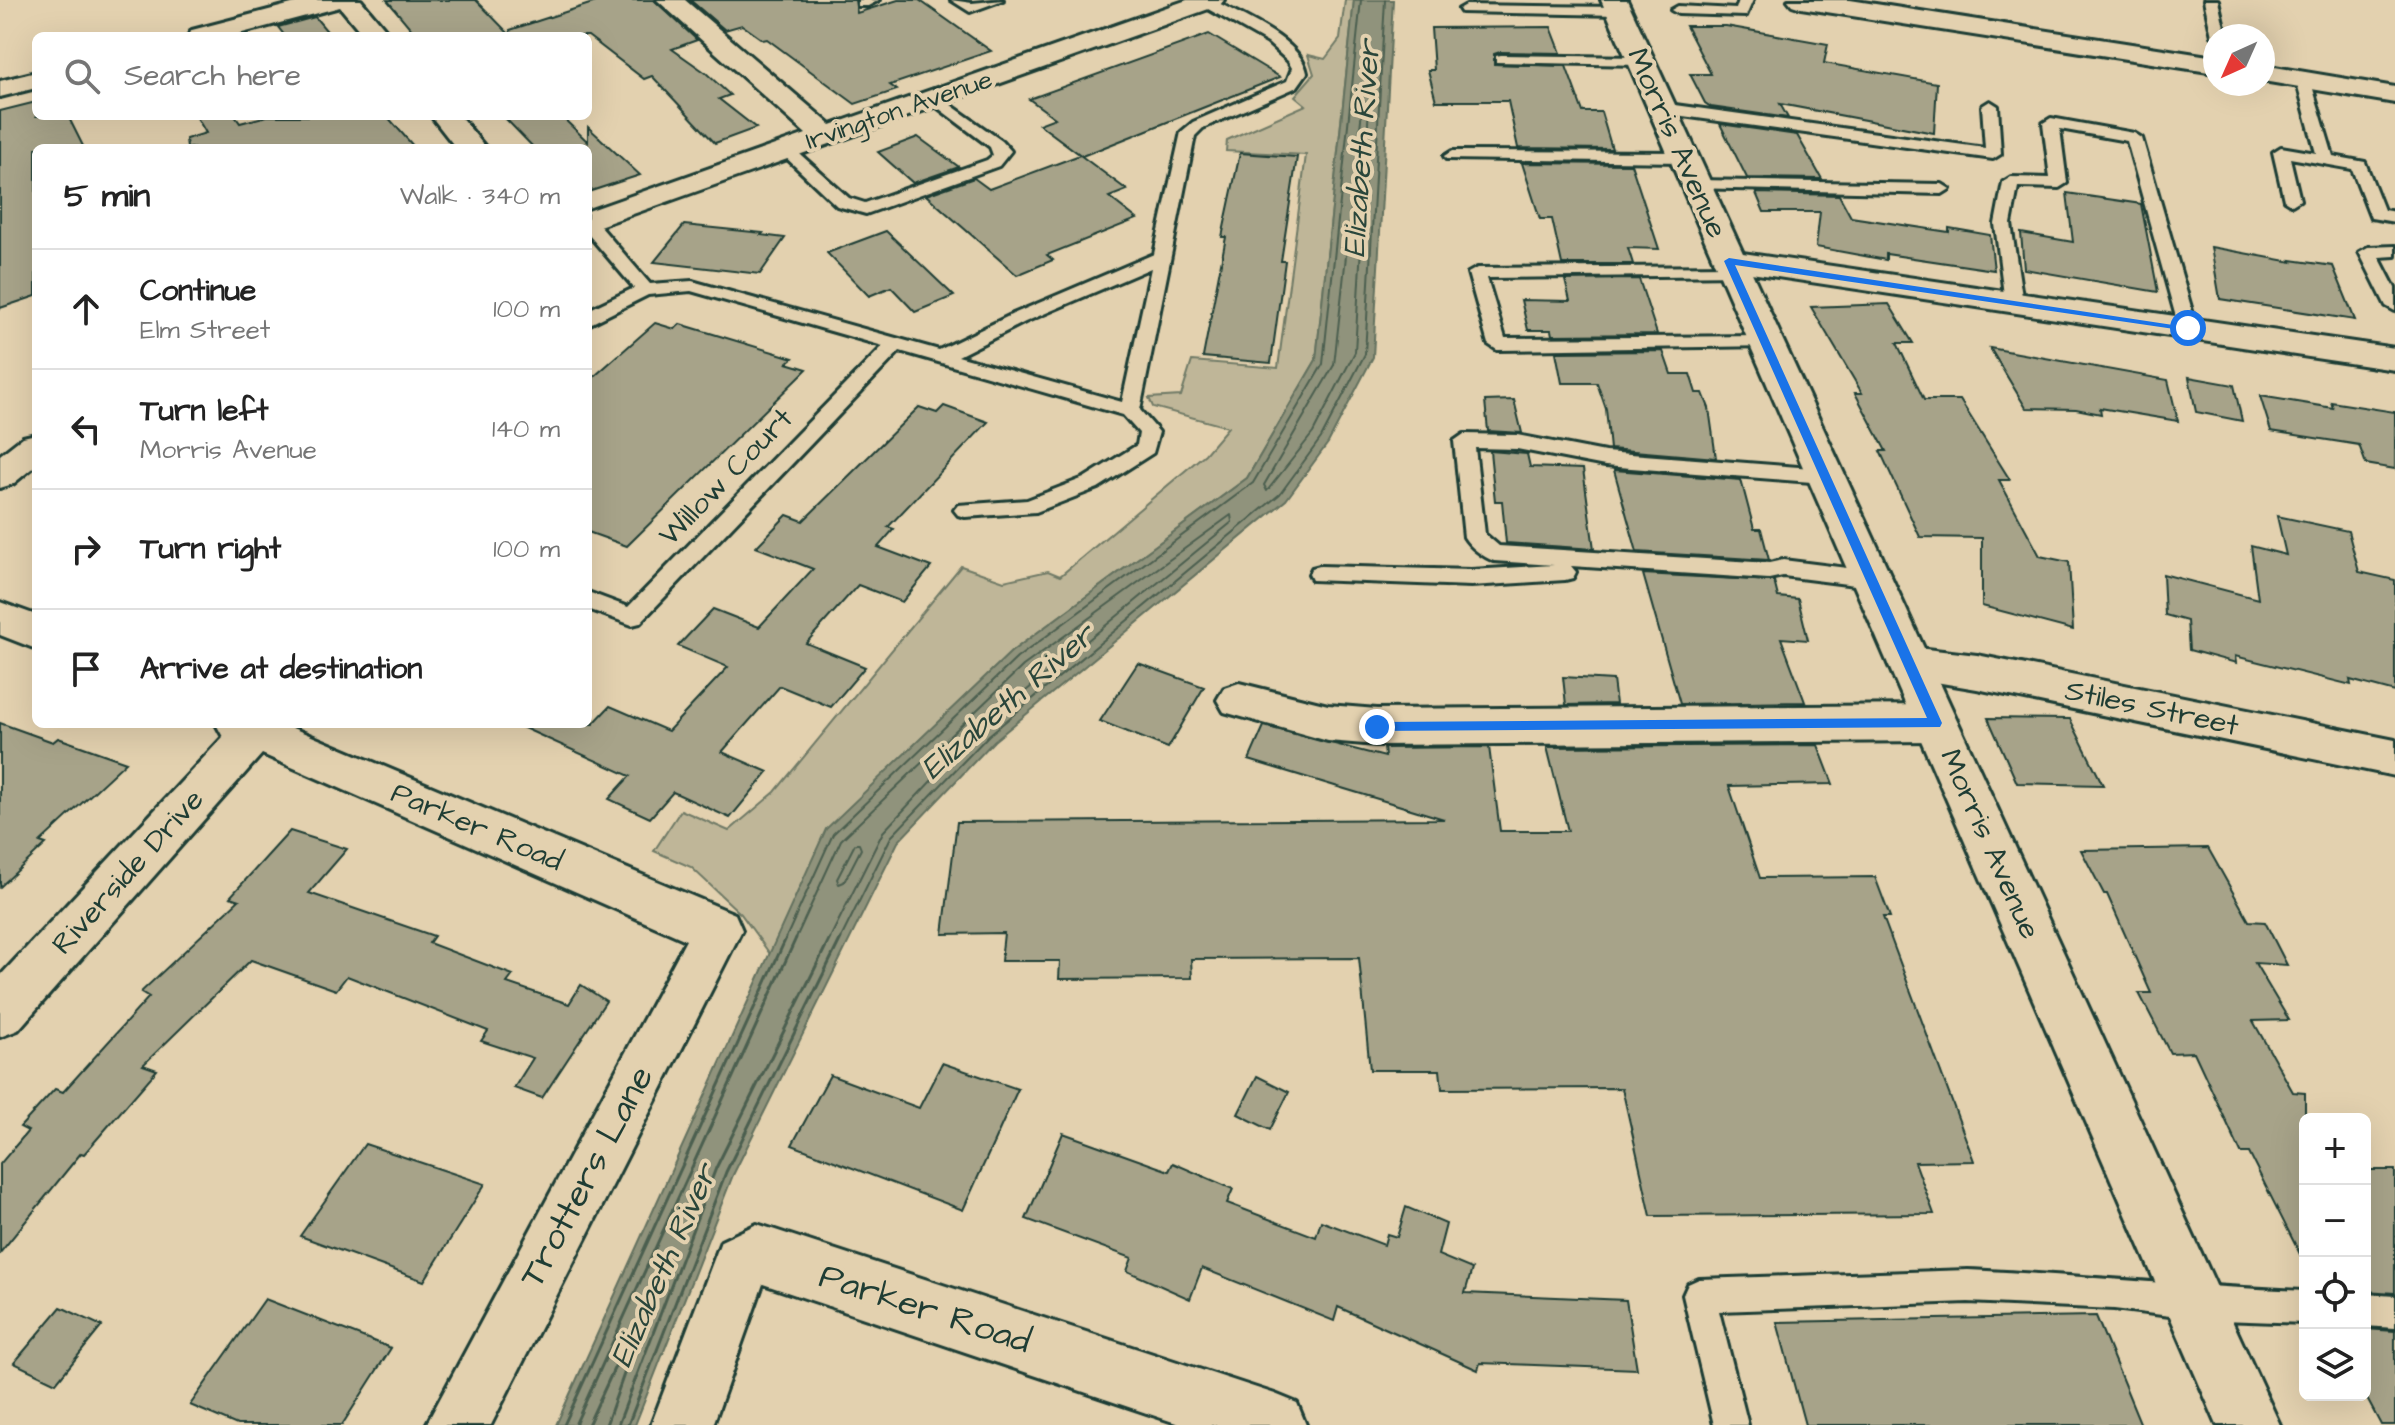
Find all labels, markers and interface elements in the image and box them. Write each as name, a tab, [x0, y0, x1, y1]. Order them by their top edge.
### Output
north arrow	[2203, 24, 2275, 96]
search box	[32, 32, 592, 120]
water label: Elizabeth River	[1332, 36, 1392, 259]
street label: Morris Avenue	[1616, 41, 1738, 245]
icon: search	[60, 54, 104, 98]
text: Search here	[124, 55, 301, 97]
street label: Irvington Avenue	[801, 61, 998, 161]
text: 5 min	[64, 172, 150, 220]
text: Walk · 340 m	[400, 178, 560, 214]
text: Continue	[140, 270, 256, 312]
icon: ahead	[64, 287, 108, 331]
text: 100 m	[493, 291, 560, 327]
route start	[2170, 310, 2206, 346]
text: Elm Street	[140, 312, 270, 348]
text: Turn left	[140, 390, 268, 432]
street label: Willow Court	[649, 399, 803, 555]
icon: left	[64, 407, 108, 451]
text: 140 m	[492, 411, 560, 447]
text: Morris Avenue	[140, 432, 317, 468]
icon: right	[64, 527, 108, 571]
text: Turn right	[140, 528, 281, 570]
text: 100 m	[493, 531, 560, 567]
water label: Elizabeth River	[911, 612, 1107, 790]
icon: arrive	[64, 647, 108, 691]
text: Arrive at destination	[140, 648, 422, 690]
street label: Stiles Street	[2061, 669, 2243, 747]
route end	[1359, 709, 1395, 745]
street label: Morris Avenue	[1929, 742, 2051, 946]
street label: Parker Road	[385, 772, 569, 882]
street label: Riverside Drive	[42, 780, 214, 964]
street label: Trotters Lane	[507, 1057, 667, 1297]
map controls	[2299, 1113, 2371, 1401]
button: +	[2299, 1113, 2371, 1185]
water label: Elizabeth River	[599, 1155, 730, 1374]
button: −	[2299, 1185, 2371, 1257]
street label: Parker Road	[813, 1251, 1037, 1367]
button: locate	[2299, 1257, 2371, 1329]
button: layers	[2299, 1329, 2371, 1401]

